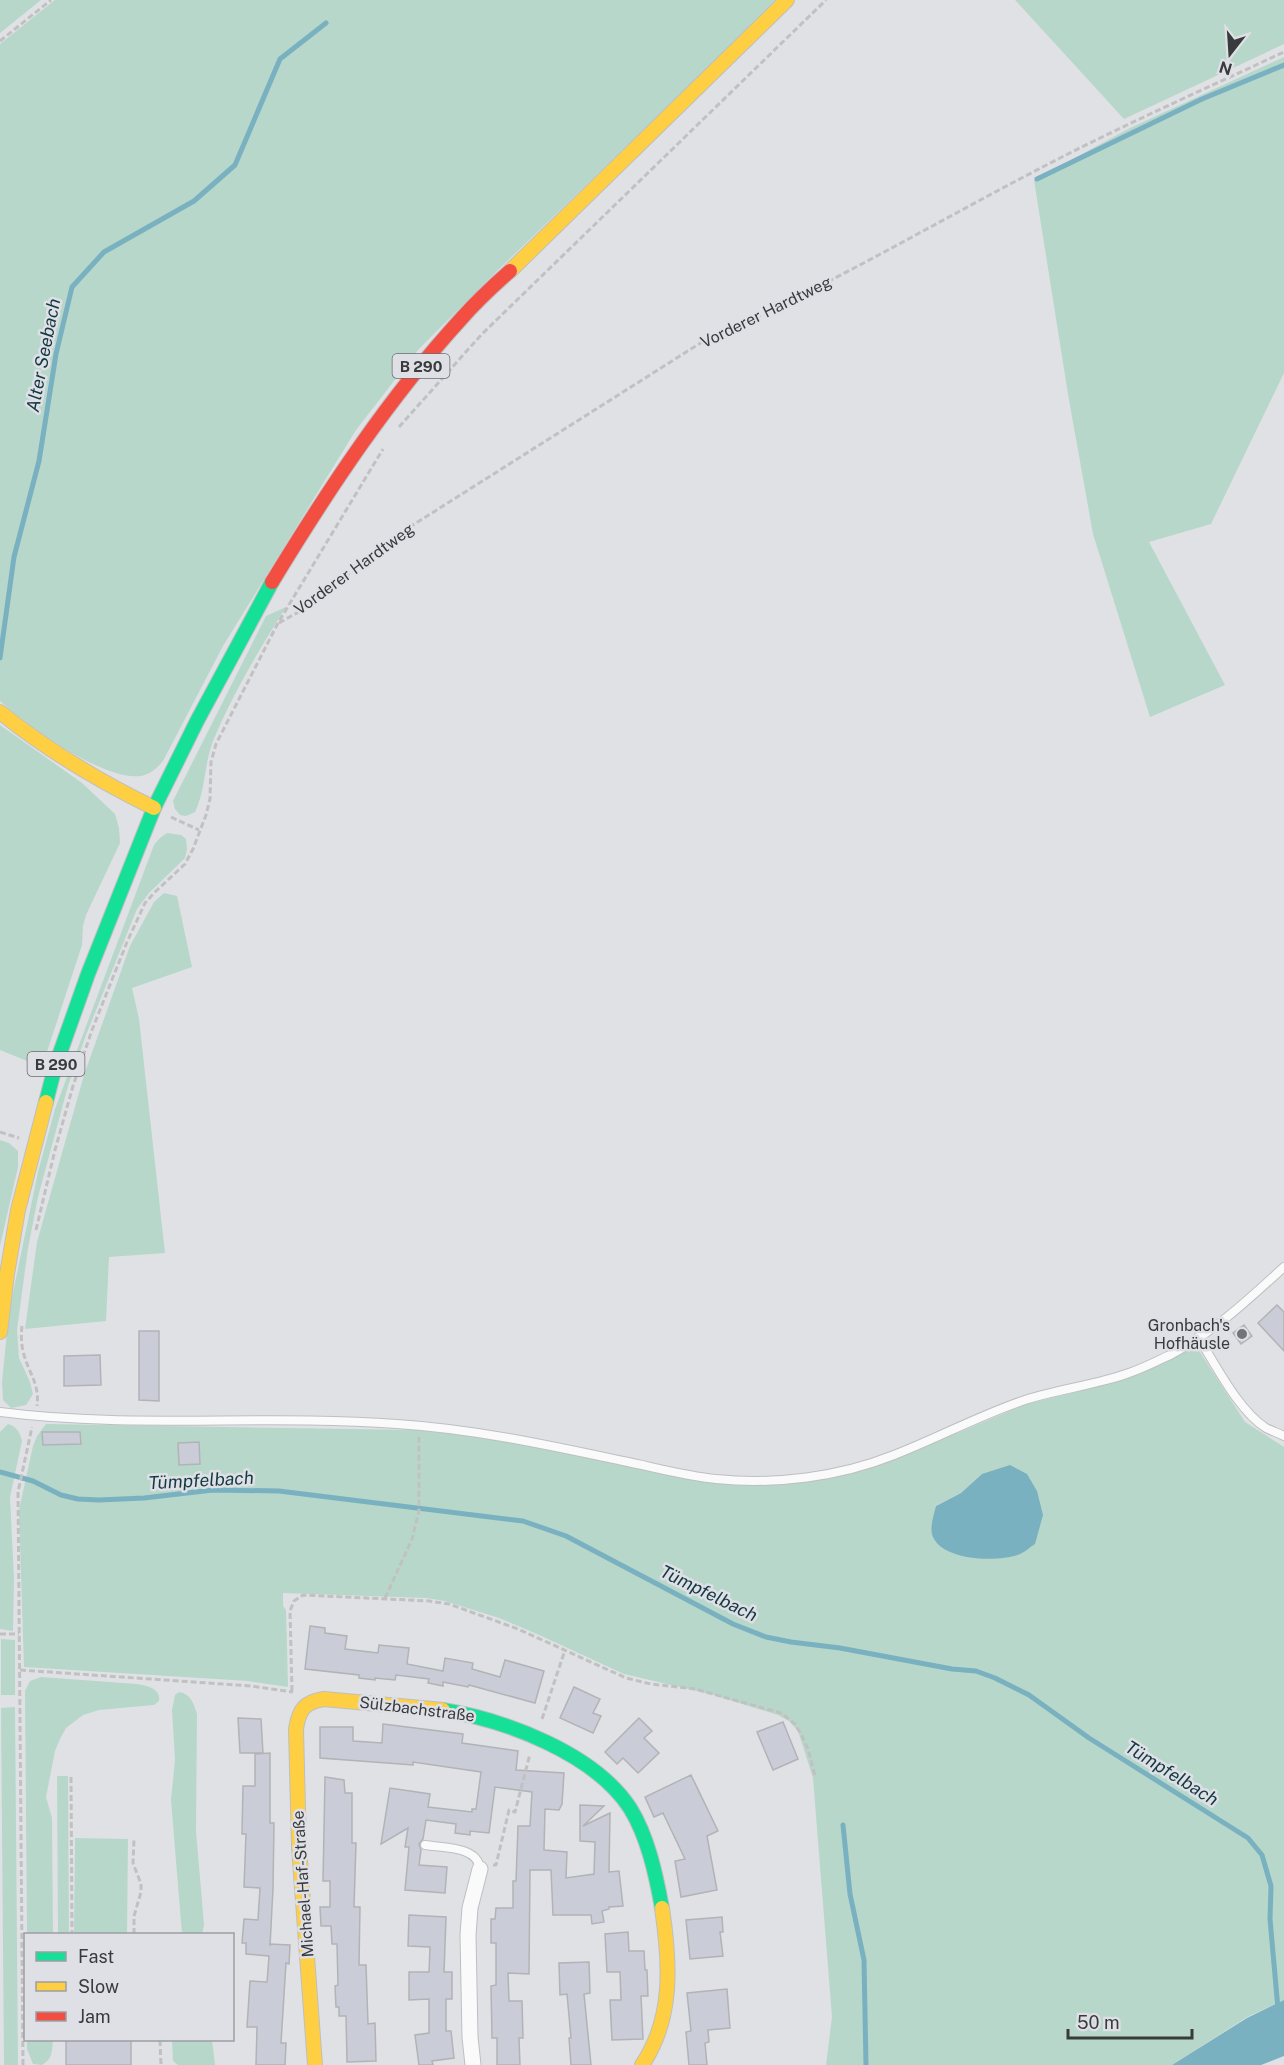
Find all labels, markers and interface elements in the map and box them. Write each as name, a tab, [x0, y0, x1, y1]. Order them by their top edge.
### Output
north arrow	[1200, 24, 1260, 84]
text: N	[1217, 57, 1235, 79]
street label: Vorderer Hardtweg	[697, 272, 835, 352]
water label: Alter Seebach	[22, 296, 64, 414]
road number: B 290	[392, 354, 450, 378]
street label: Vorderer Hardtweg	[290, 519, 418, 619]
road number: B 290	[28, 1052, 84, 1076]
place label: Gronbach's Hofhäusle	[1148, 1316, 1230, 1353]
marker: Gronbach's Hofhäusle	[1235, 1327, 1249, 1341]
water label: Tümpfelbach	[148, 1467, 254, 1493]
water label: Tümpfelbach	[657, 1560, 761, 1626]
street label: Sülzbachstraße	[358, 1692, 476, 1726]
water label: Tümpfelbach	[1122, 1736, 1222, 1810]
street label: Michael-Haf-Straße	[288, 1810, 318, 1958]
legend	[24, 1933, 234, 2041]
text: Fast	[78, 1946, 114, 1967]
text: Slow	[78, 1976, 119, 1997]
scale bar	[1068, 2002, 1192, 2040]
text: Jam	[78, 2006, 111, 2027]
text: 50 m	[1077, 2012, 1120, 2033]

